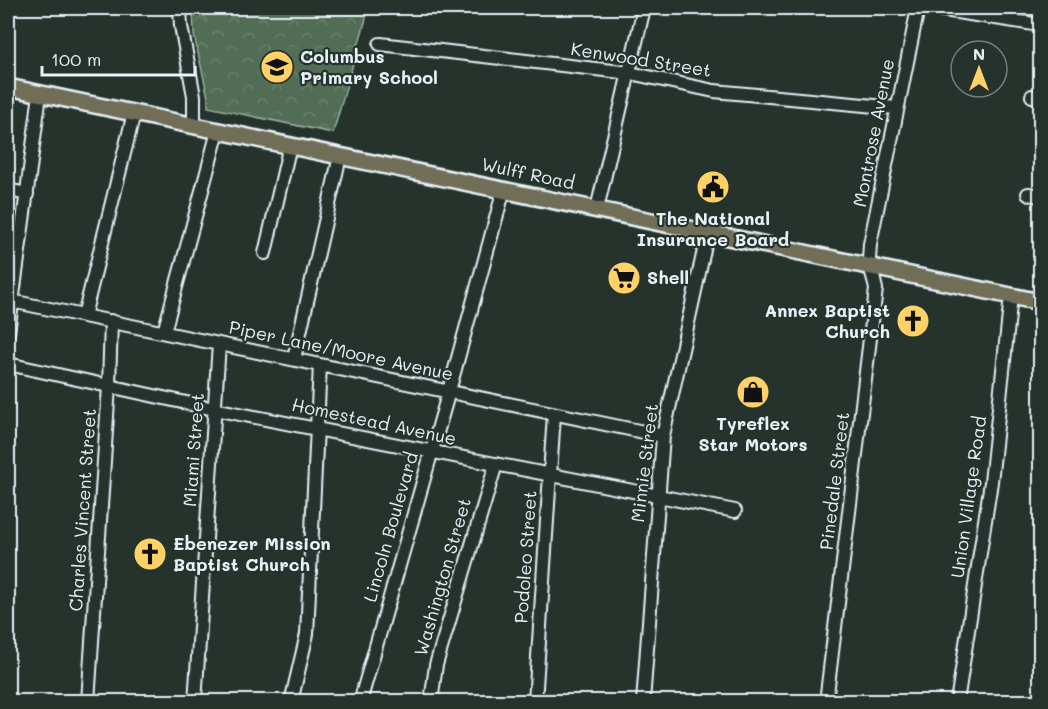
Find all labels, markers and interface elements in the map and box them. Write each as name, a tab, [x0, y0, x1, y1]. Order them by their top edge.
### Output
street label: Kenwood Street	[569, 36, 713, 82]
scale bar	[42, 39, 195, 77]
north arrow	[949, 39, 1009, 99]
text: N	[973, 43, 985, 64]
place label: Columbus Primary School	[300, 44, 438, 89]
text: 100 m	[51, 47, 101, 71]
school or university icon: Columbus Primary School	[259, 49, 295, 85]
street label: Montrose Avenue	[847, 57, 899, 209]
street label: Wulff Road	[479, 151, 577, 195]
public building icon: The National Insurance Board	[695, 169, 731, 205]
place label: The National Insurance Board	[637, 206, 789, 251]
supermarket icon: Shell	[606, 260, 642, 296]
place label: Shell	[647, 265, 689, 289]
place label: Annex Baptist Church	[764, 298, 890, 343]
church icon: Annex Baptist Church	[895, 303, 931, 339]
street label: Piper Lane/Moore Avenue	[227, 315, 456, 386]
shop icon: Tyreflex Star Motors	[735, 374, 771, 410]
street label: Miami Street	[177, 392, 209, 508]
street label: Homestead Avenue	[290, 392, 459, 450]
street label: Minnie Street	[625, 402, 663, 524]
street label: Charles Vincent Street	[63, 408, 101, 612]
street label: Pinedale Street	[814, 410, 854, 551]
place label: Tyreflex Star Motors	[698, 411, 808, 456]
street label: Union Village Road	[945, 414, 991, 579]
street label: Lincoln Boulevard	[357, 449, 423, 605]
street label: Podoleo Street	[508, 490, 542, 624]
street label: Washington Street	[408, 495, 476, 659]
place label: Ebenezer Mission Baptist Church	[173, 531, 331, 576]
church icon: Ebenezer Mission Baptist Church	[132, 536, 168, 572]

